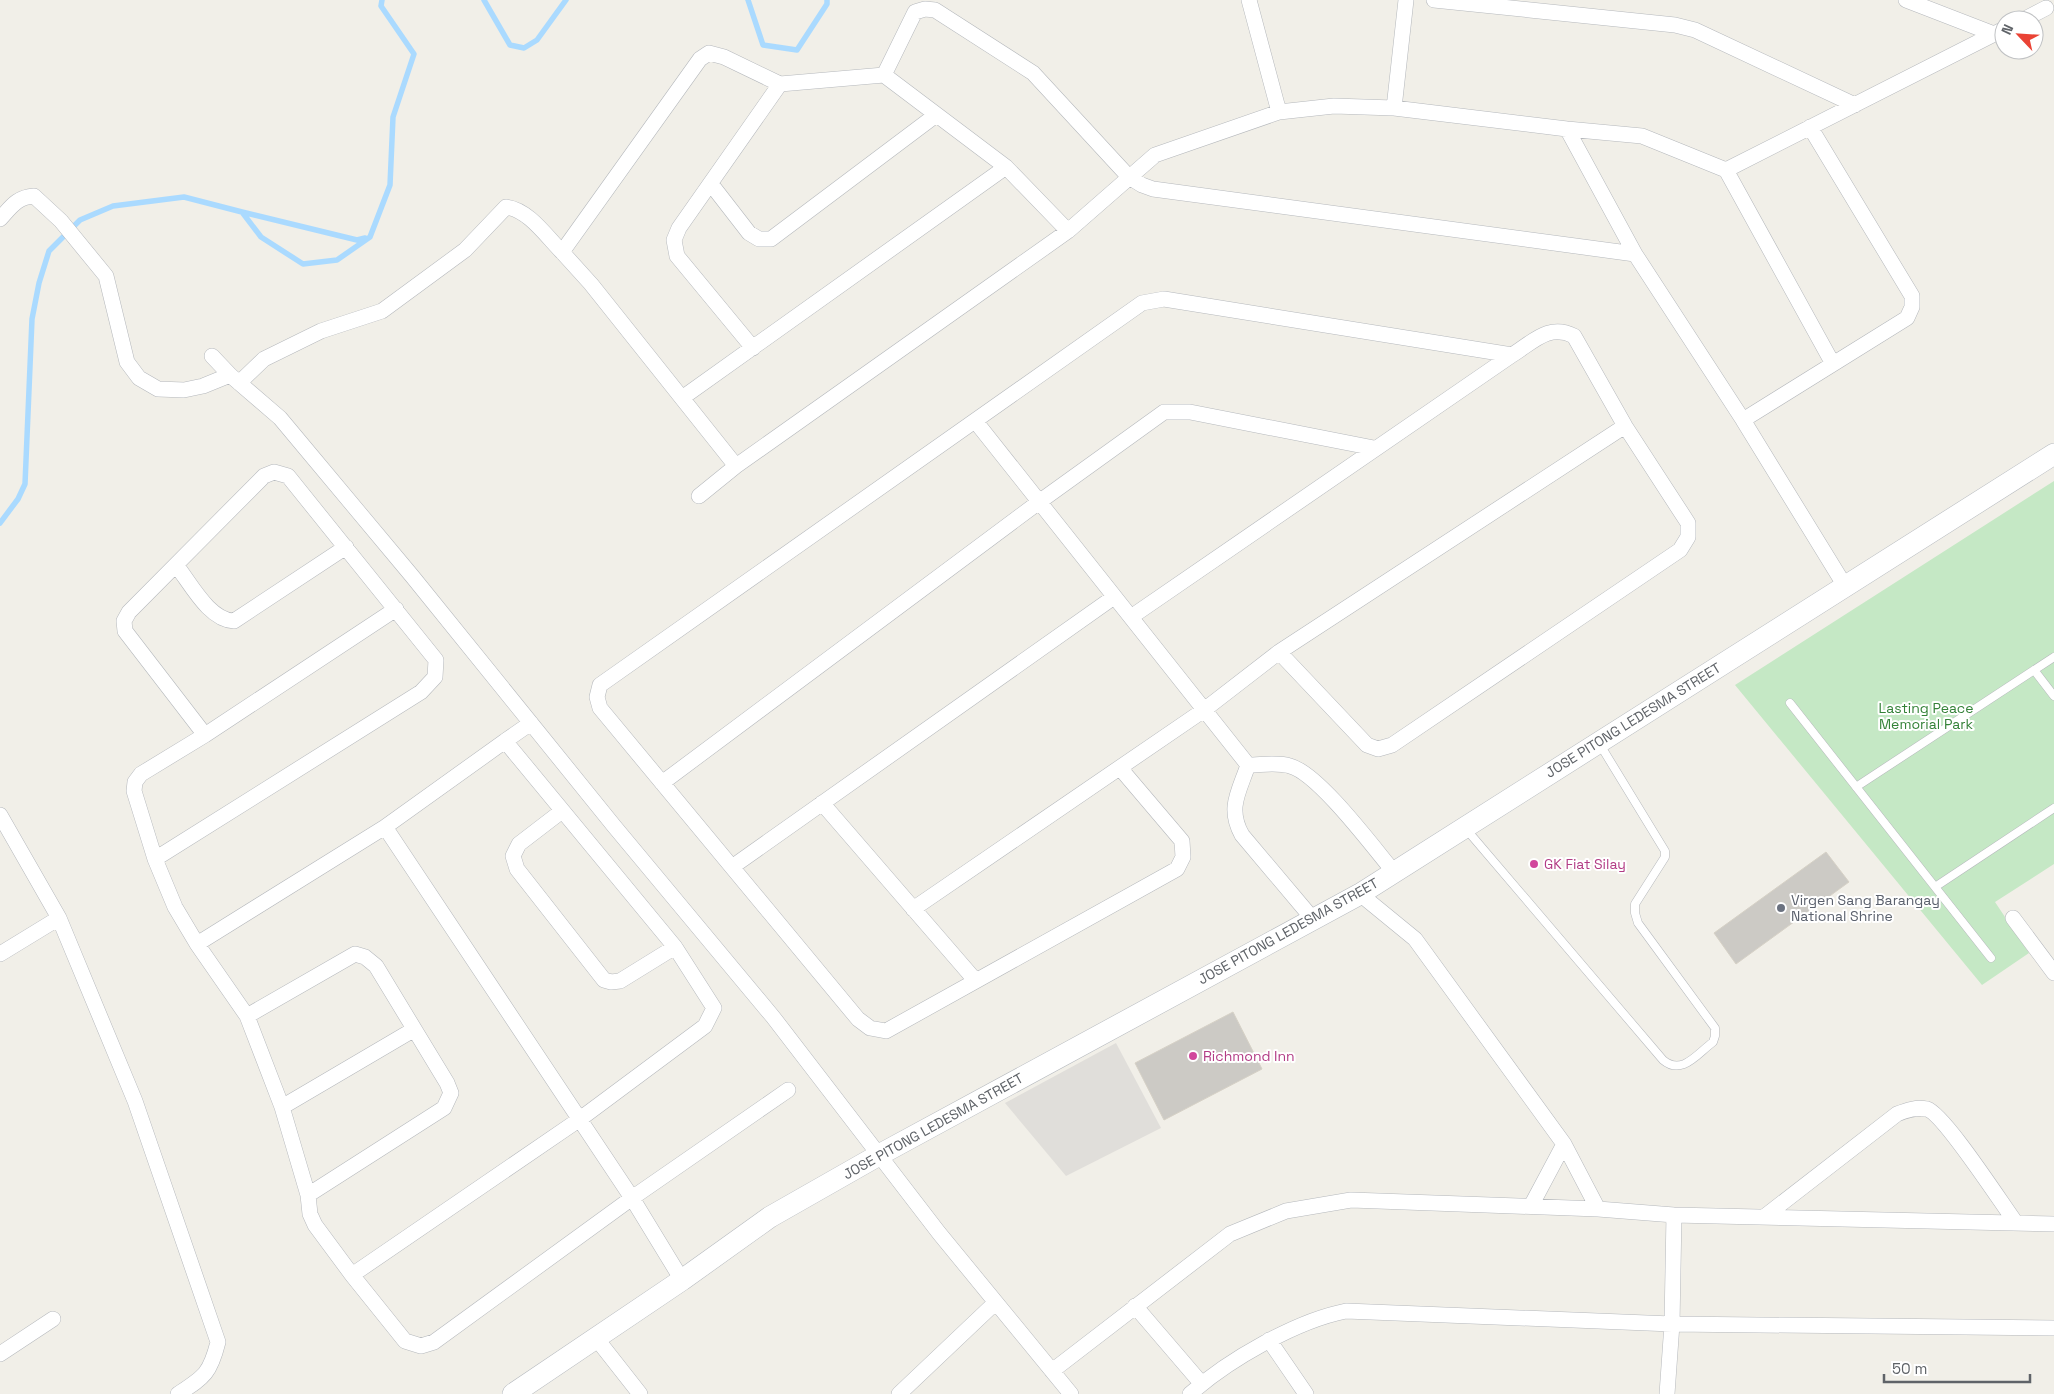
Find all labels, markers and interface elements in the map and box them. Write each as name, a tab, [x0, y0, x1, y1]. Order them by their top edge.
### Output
north arrow	[1994, 10, 2044, 60]
text: N	[1997, 21, 2017, 38]
street label: JOSE PITONG LEDESMA STREET	[1542, 658, 1724, 782]
park label: Lasting Peace Memorial Park	[1879, 699, 1973, 733]
place label: GK Fiat Silay	[1544, 855, 1626, 873]
marker: GK Fiat Silay	[1528, 858, 1540, 870]
street label: JOSE PITONG LEDESMA STREET	[1195, 874, 1381, 988]
place label: Virgen Sang Barangay National Shrine	[1791, 891, 1940, 925]
marker: Virgen Sang Barangay National Shrine	[1775, 902, 1787, 914]
place label: Richmond Inn	[1203, 1047, 1295, 1065]
marker: Richmond Inn	[1187, 1050, 1199, 1062]
street label: JOSE PITONG LEDESMA STREET	[840, 1069, 1026, 1183]
scale bar	[1884, 1352, 2030, 1384]
text: 50 m	[1892, 1359, 1927, 1378]

